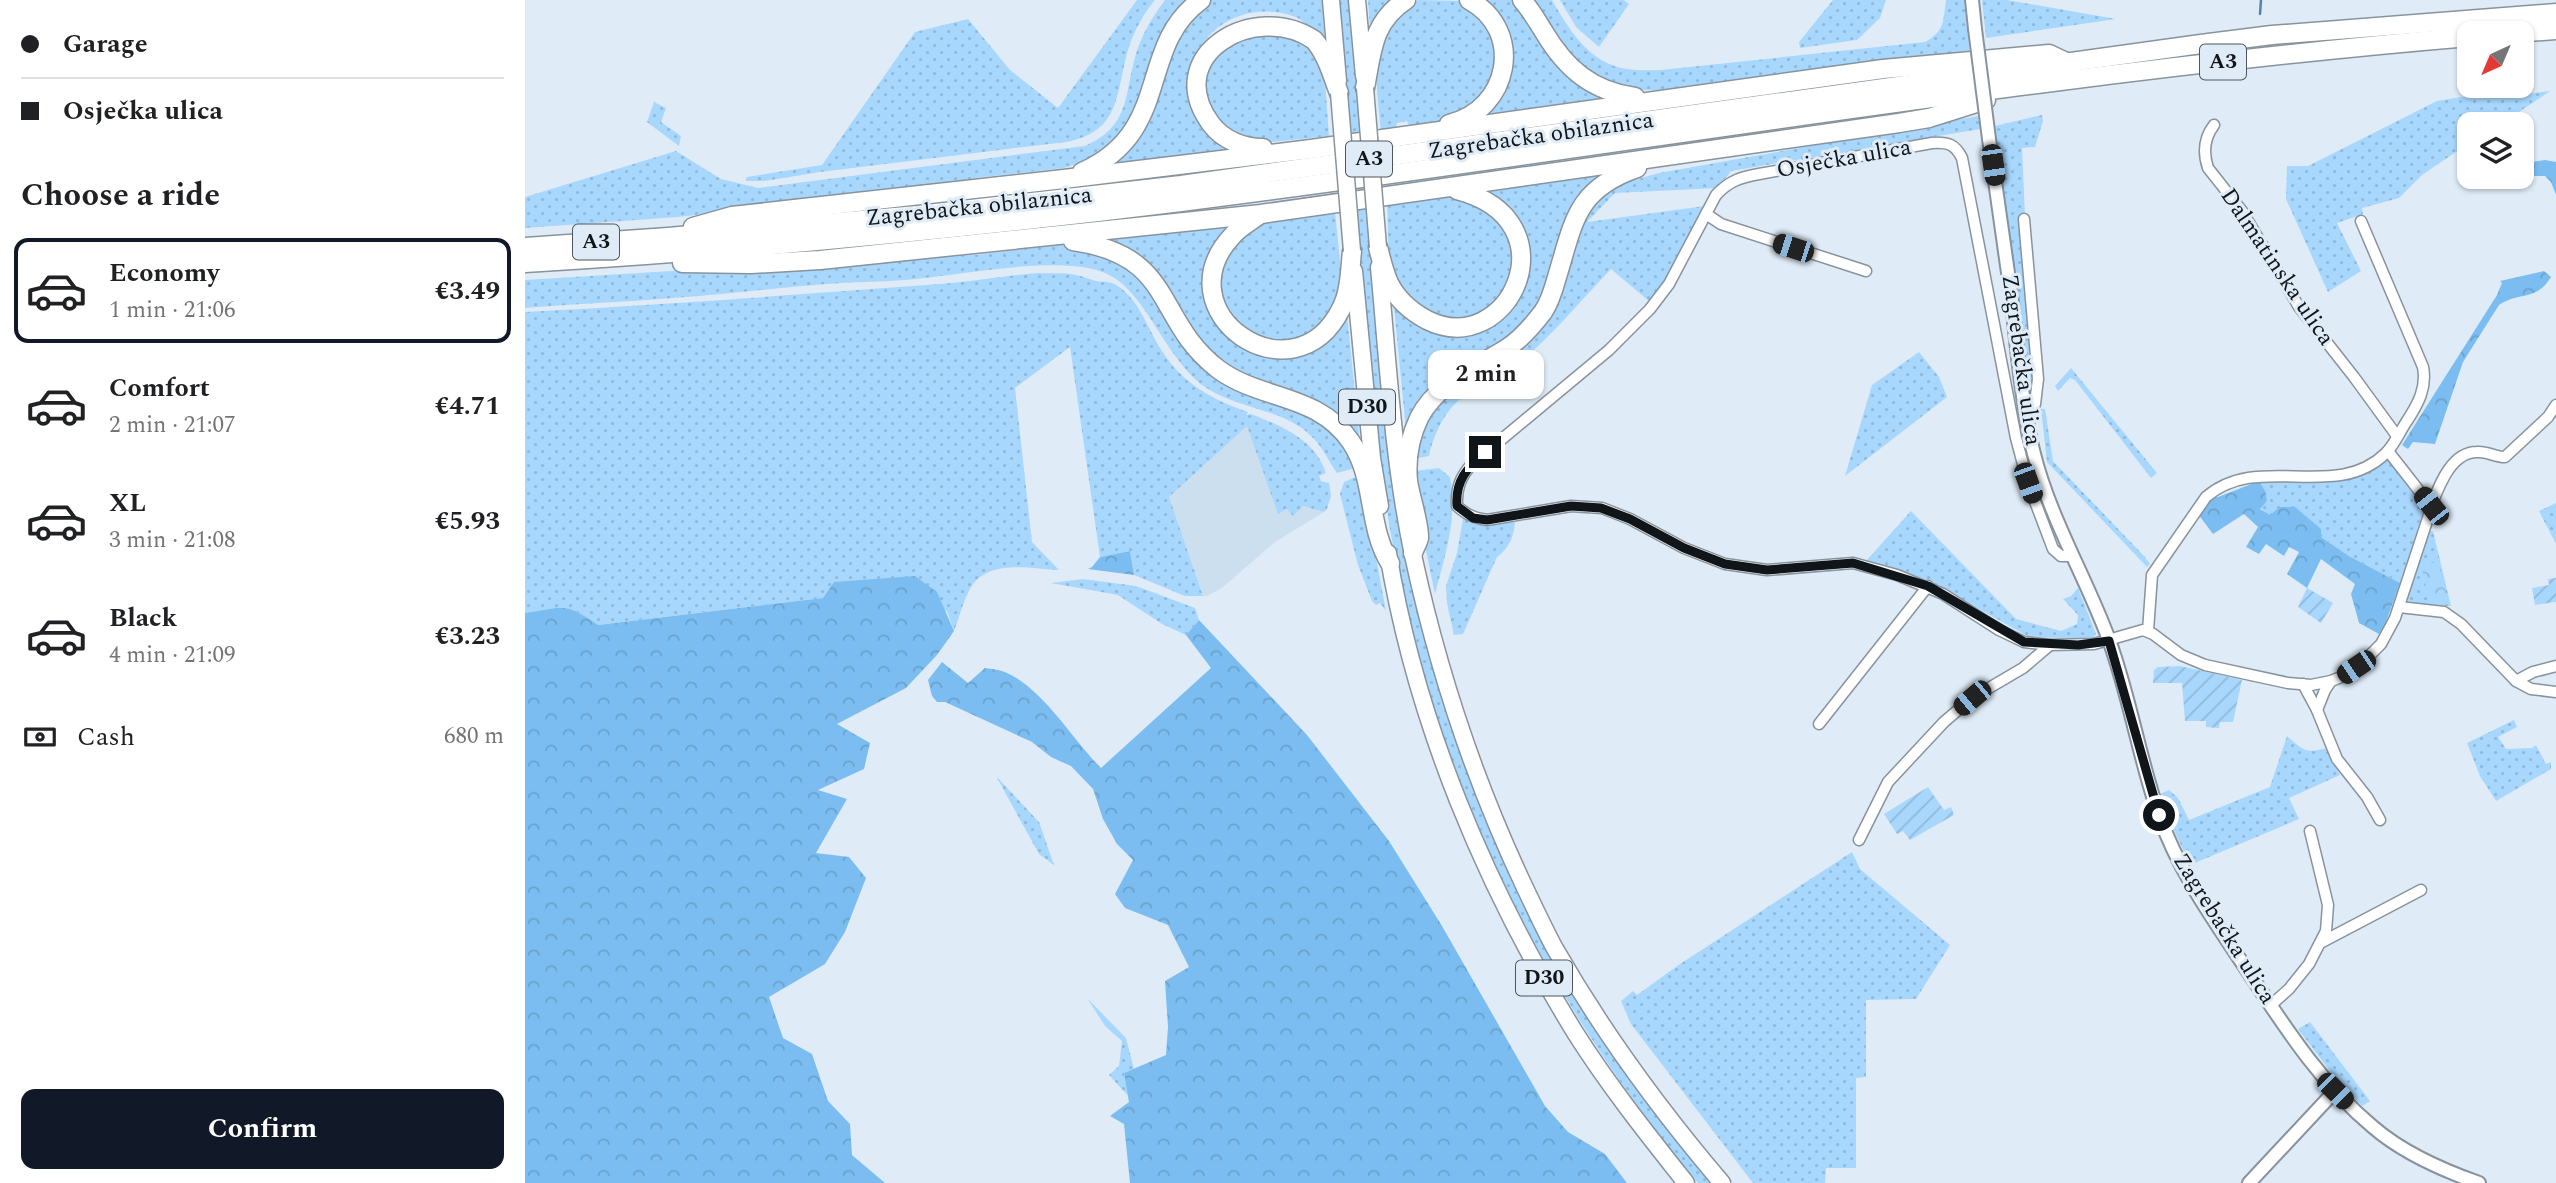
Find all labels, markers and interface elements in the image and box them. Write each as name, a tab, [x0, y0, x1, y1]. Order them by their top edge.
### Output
north arrow	[2457, 21, 2534, 98]
map controls	[2457, 21, 2534, 189]
text: Garage	[63, 24, 148, 64]
road number: A3	[2200, 44, 2246, 80]
text: Osječka ulica	[63, 91, 223, 131]
street label: Zagrebačka obilaznica	[1426, 103, 1656, 169]
button: layers	[2457, 112, 2534, 189]
street label: Osječka ulica	[1774, 130, 1914, 188]
road number: A3	[1346, 142, 1392, 176]
car	[1980, 143, 2007, 187]
text: Choose a ride	[21, 171, 220, 220]
street label: Zagrebačka obilaznica	[864, 178, 1094, 236]
street label: Dalmatinska ulica	[2211, 181, 2343, 353]
road number: A3	[573, 224, 619, 260]
car	[1770, 232, 1817, 264]
text: Economy	[109, 253, 219, 293]
icon: car	[25, 259, 88, 322]
text: €3.49	[435, 271, 500, 311]
street label: Zagrebačka ulica	[1992, 272, 2050, 448]
text: 1 min · 21:06	[109, 293, 236, 328]
callout: 2 min	[1427, 350, 1543, 400]
text: 2 min	[1455, 357, 1517, 392]
text: Comfort	[109, 368, 210, 408]
icon: car	[25, 374, 88, 437]
text: €4.71	[435, 386, 500, 426]
road number: D30	[1339, 390, 1395, 424]
text: 2 min · 21:07	[109, 408, 236, 443]
route end	[1469, 436, 1501, 468]
car	[2011, 460, 2046, 506]
text: XL	[109, 483, 146, 523]
car	[2410, 483, 2453, 529]
icon: car	[25, 489, 88, 552]
text: €5.93	[435, 501, 500, 541]
text: 3 min · 21:08	[109, 523, 236, 558]
text: Black	[109, 598, 177, 638]
icon: car	[25, 604, 88, 667]
text: €3.23	[435, 616, 500, 656]
text: 4 min · 21:09	[109, 638, 236, 673]
car	[2333, 647, 2380, 687]
car	[1950, 676, 1995, 720]
text: Cash	[77, 717, 135, 757]
icon: cash	[21, 718, 59, 756]
text: 680 m	[444, 719, 504, 754]
route start	[2143, 799, 2175, 831]
street label: Zagrebačka ulica	[2163, 847, 2285, 1011]
road number: D30	[1516, 960, 1572, 996]
car	[2313, 1069, 2358, 1113]
button: Confirm	[21, 1089, 504, 1169]

